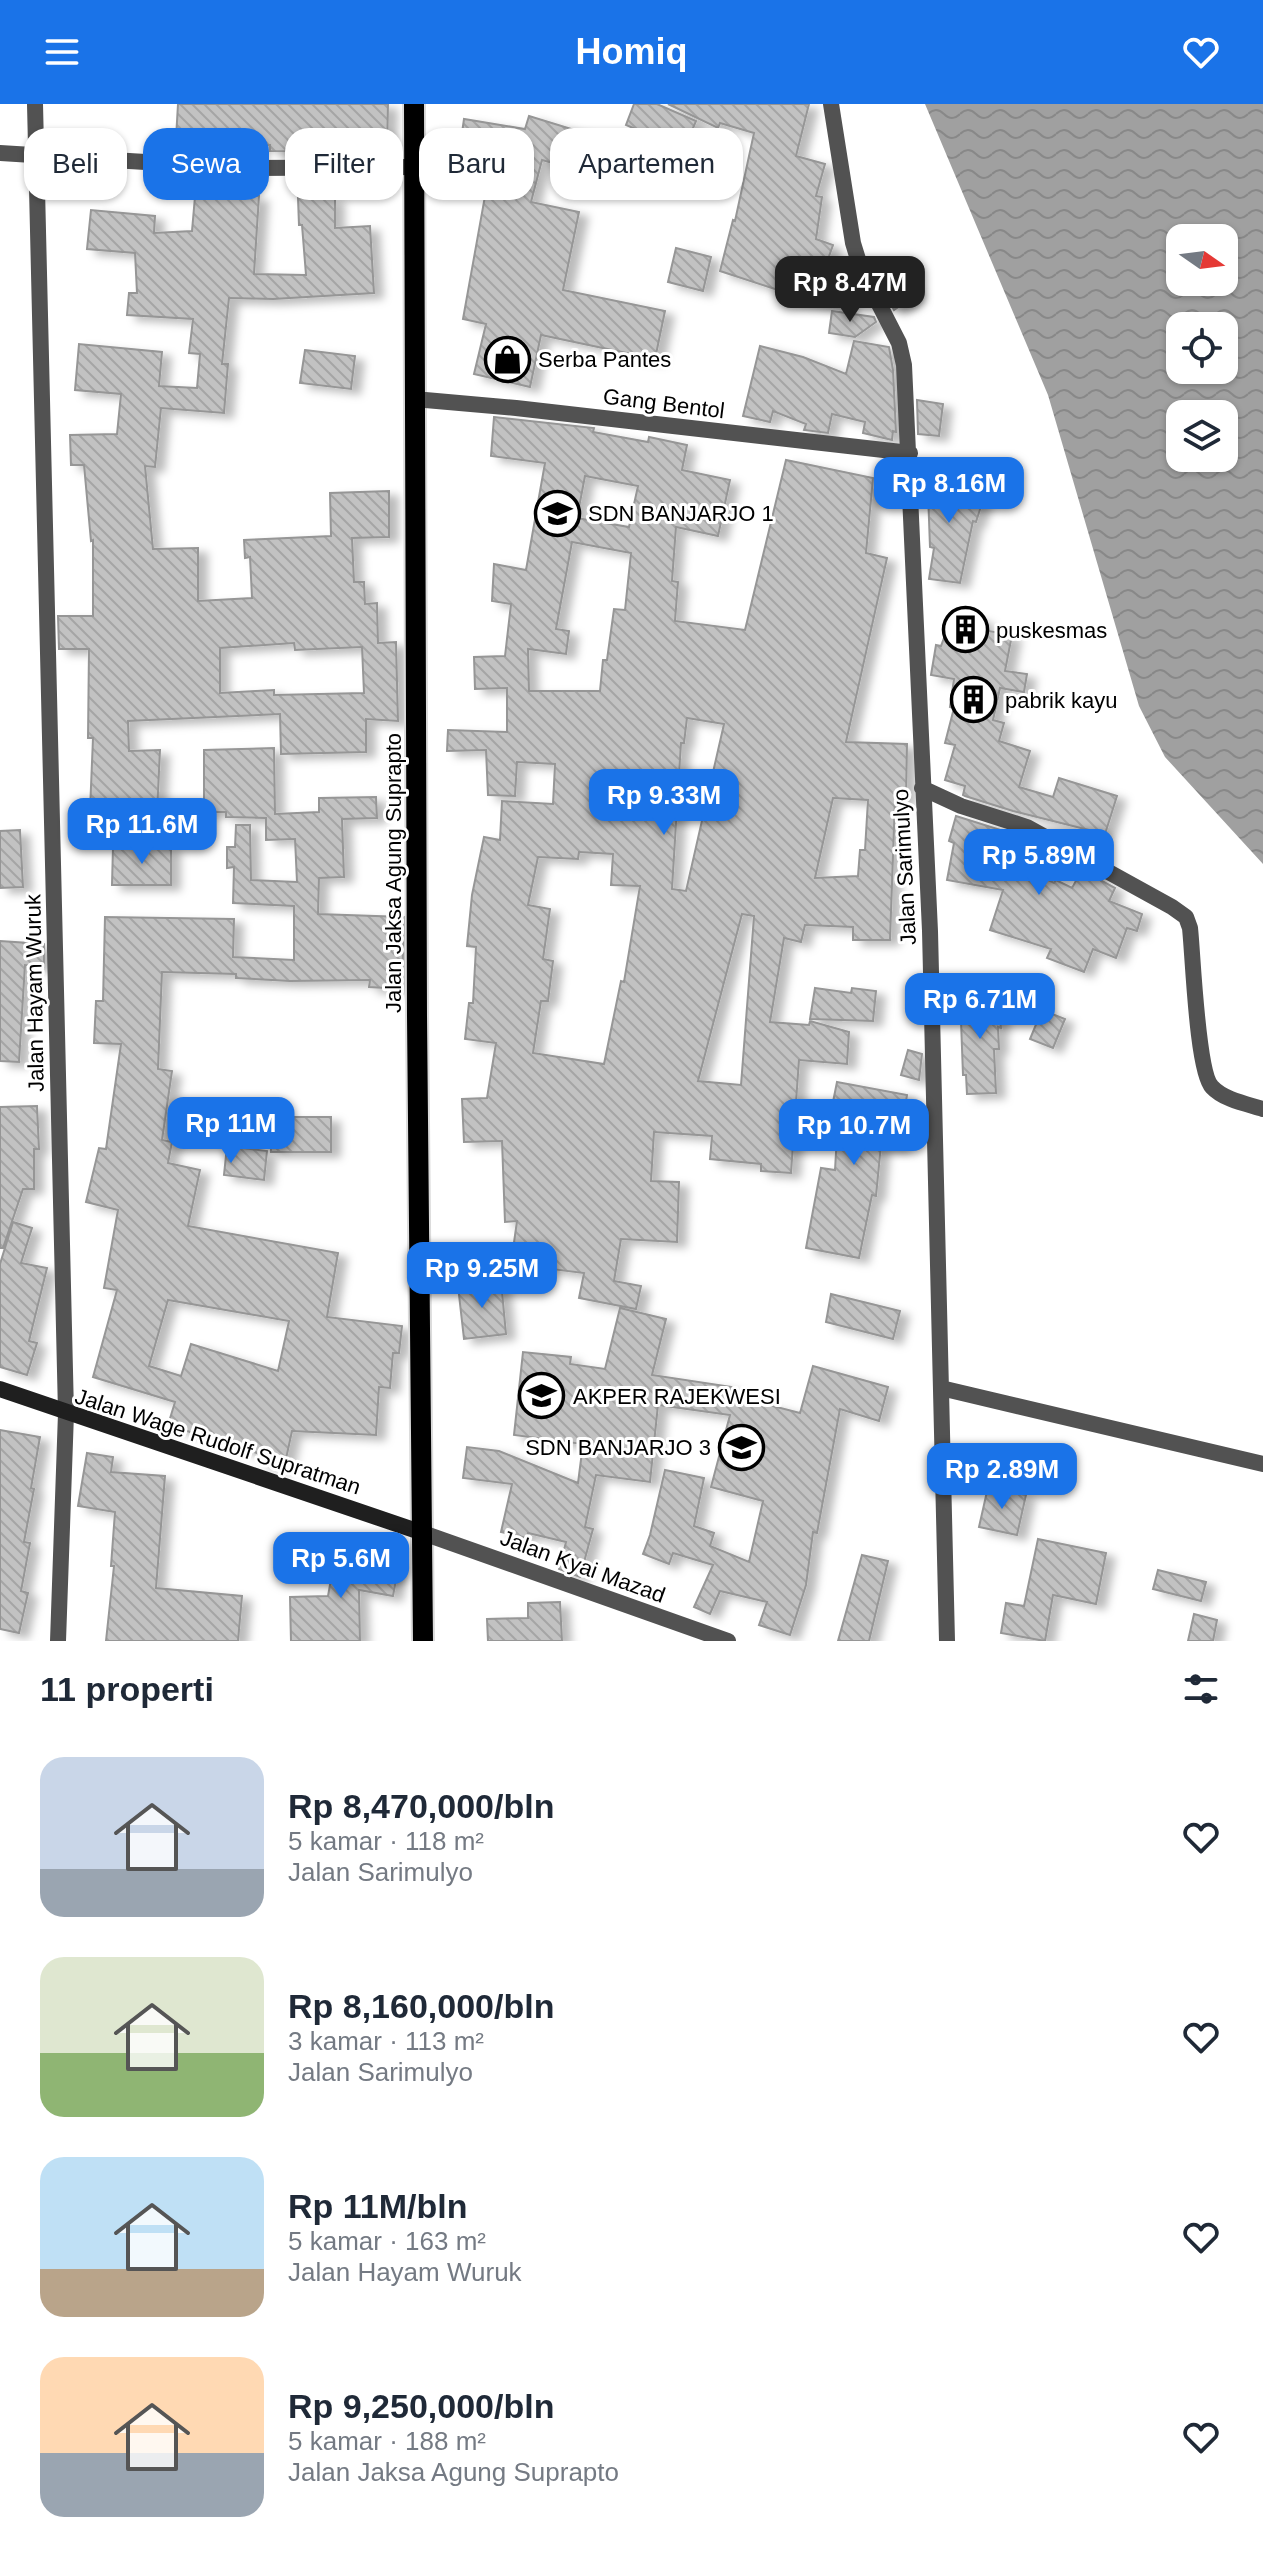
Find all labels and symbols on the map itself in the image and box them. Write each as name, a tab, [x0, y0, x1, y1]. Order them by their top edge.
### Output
north arrow	[1166, 224, 1238, 296]
pin: Rp 8.47M	[767, 256, 933, 324]
shop icon: Serba Pantes	[483, 335, 531, 383]
place label: Serba Pantes	[538, 347, 671, 372]
street label: Gang Bentol	[602, 384, 726, 423]
pin: Rp 8.16M	[866, 457, 1032, 525]
school or university icon: SDN BANJARJO 1	[533, 489, 581, 537]
place label: SDN BANJARJO 1	[588, 501, 774, 526]
building icon: puskesmas	[941, 606, 989, 654]
place label: puskesmas	[996, 618, 1107, 643]
building icon: pabrik kayu	[950, 676, 998, 724]
place label: pabrik kayu	[1005, 688, 1118, 713]
street label: Jalan Jaksa Agung Suprapto	[381, 733, 406, 1013]
pin: Rp 9.33M	[581, 769, 747, 837]
street label: Jalan Sarimulyo	[888, 788, 921, 946]
pin: Rp 11.6M	[59, 798, 225, 866]
pin: Rp 5.89M	[956, 829, 1122, 897]
street label: Jalan Hayam Wuruk	[20, 893, 49, 1092]
pin: Rp 6.71M	[897, 973, 1063, 1041]
pin: Rp 11M	[166, 1097, 296, 1165]
pin: Rp 10.7M	[771, 1099, 937, 1167]
pin: Rp 9.25M	[399, 1242, 565, 1310]
school or university icon: AKPER RAJEKWESI	[518, 1372, 566, 1420]
street label: Jalan Wage Rudolf Supratman	[72, 1383, 364, 1500]
place label: AKPER RAJEKWESI	[573, 1384, 781, 1409]
school or university icon: SDN BANJARJO 3	[718, 1423, 766, 1471]
place label: SDN BANJARJO 3	[525, 1435, 711, 1460]
pin: Rp 2.89M	[919, 1443, 1085, 1511]
street label: Jalan Kyai Mazad	[497, 1525, 669, 1608]
pin: Rp 5.6M	[267, 1532, 415, 1600]

